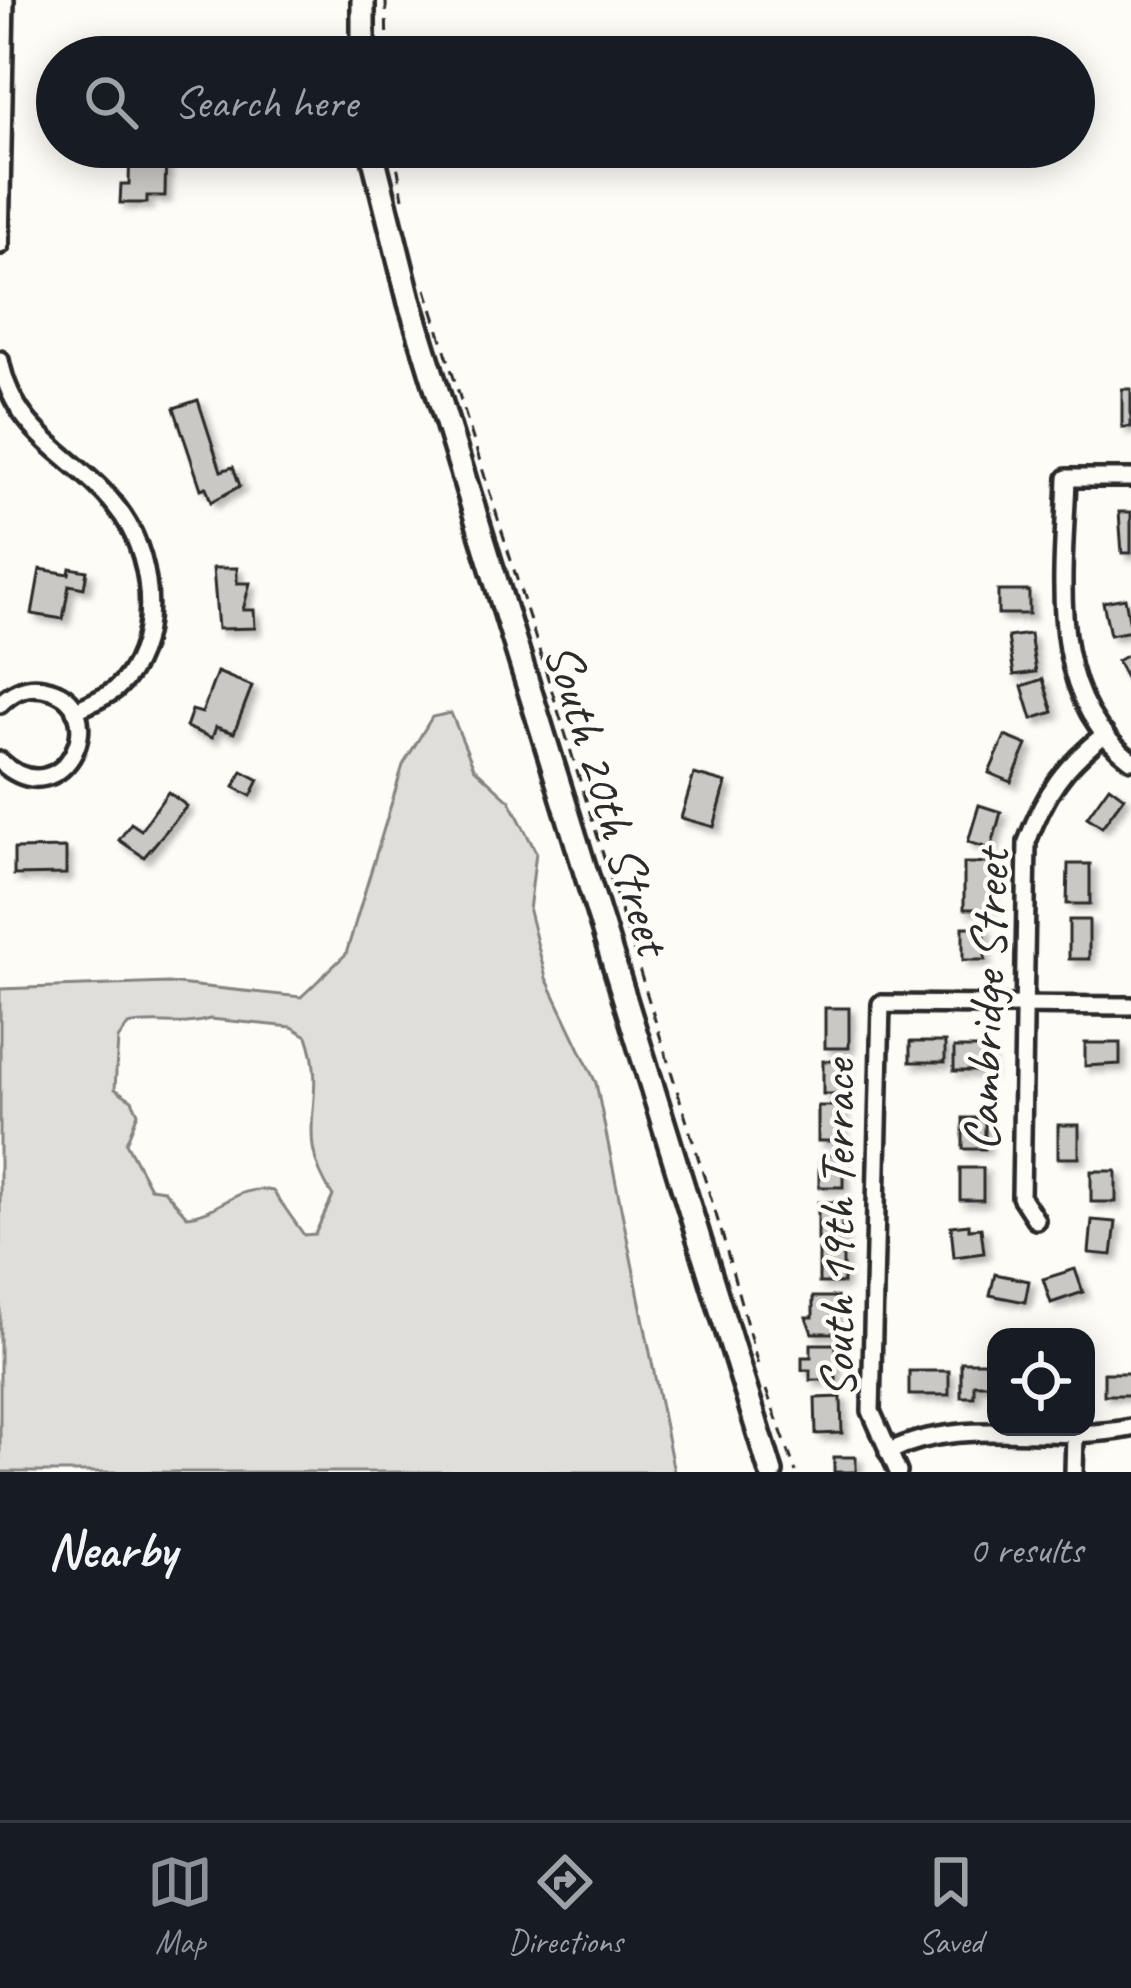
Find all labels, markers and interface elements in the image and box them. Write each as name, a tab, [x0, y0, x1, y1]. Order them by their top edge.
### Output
search box	[36, 36, 1095, 168]
icon: search	[78, 69, 144, 135]
text: Search here	[174, 74, 357, 131]
street label: South 20th Street	[530, 635, 687, 966]
street label: Cambridge Street	[949, 843, 1023, 1152]
street label: South 19th Terrace	[805, 1056, 869, 1398]
map controls	[987, 1328, 1095, 1436]
button: locate	[987, 1328, 1095, 1436]
text: Nearby	[48, 1518, 176, 1582]
text: 0 results	[969, 1526, 1083, 1575]
tab: Map	[147, 1849, 213, 1963]
tab: Directions	[508, 1849, 623, 1963]
tab: Saved	[918, 1849, 984, 1963]

